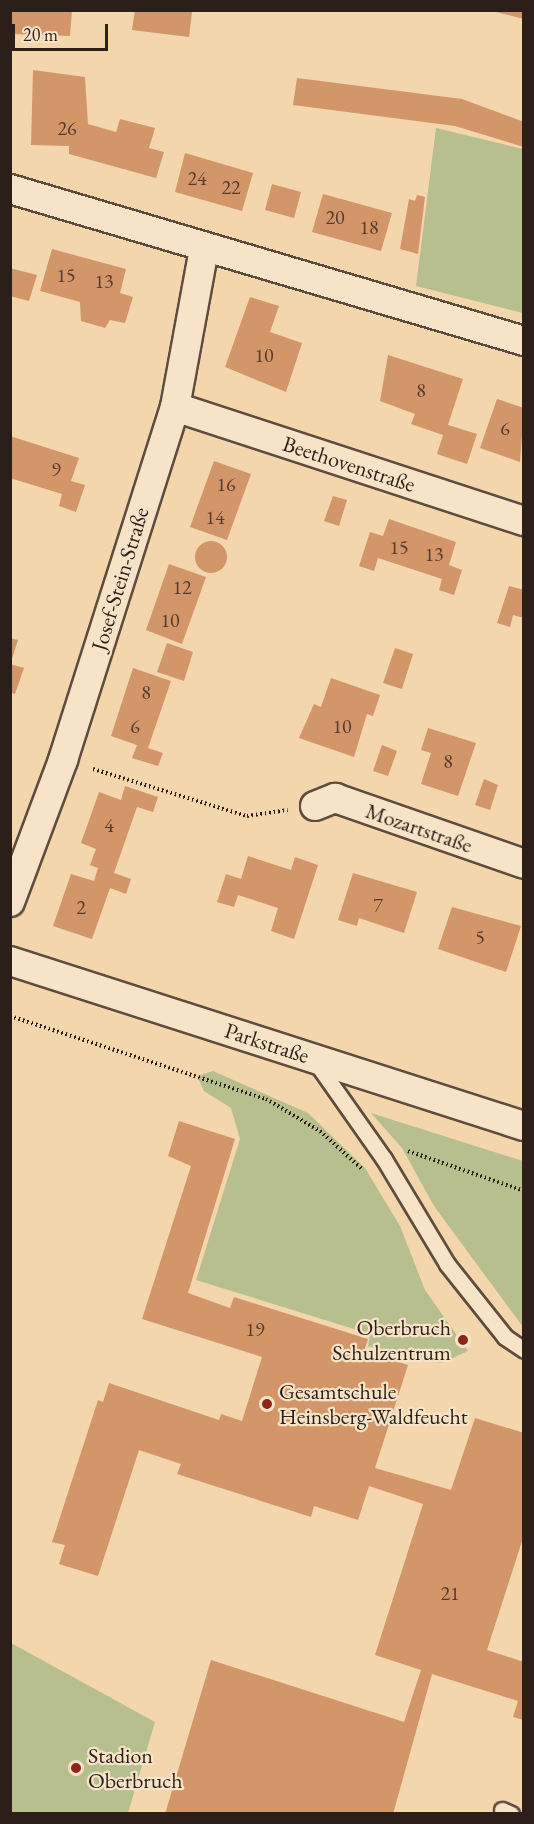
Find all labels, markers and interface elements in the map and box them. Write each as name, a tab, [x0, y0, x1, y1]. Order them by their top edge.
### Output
scale bar	[15, 12, 111, 50]
text: 20 m	[23, 23, 58, 46]
house number: 26	[57, 116, 77, 140]
house number: 24	[187, 166, 207, 190]
house number: 22	[221, 175, 241, 199]
house number: 20	[325, 205, 345, 229]
house number: 18	[359, 215, 379, 239]
house number: 15	[56, 263, 76, 287]
house number: 13	[94, 269, 114, 293]
house number: 10	[254, 343, 274, 367]
house number: 8	[416, 378, 426, 402]
house number: 6	[500, 416, 510, 440]
street label: Beethovenstraße	[279, 430, 419, 498]
house number: 9	[51, 457, 61, 481]
house number: 16	[216, 472, 236, 496]
street label: Josef-Stein-Straße	[86, 504, 154, 654]
house number: 14	[205, 505, 225, 529]
house number: 15	[389, 535, 409, 559]
house number: 13	[424, 542, 444, 566]
house number: 12	[172, 575, 192, 599]
house number: 10	[160, 608, 180, 632]
house number: 8	[141, 680, 151, 704]
house number: 6	[130, 714, 140, 738]
house number: 10	[332, 714, 352, 738]
house number: 8	[443, 749, 453, 773]
street label: Mozartstraße	[362, 797, 476, 859]
house number: 4	[104, 813, 114, 837]
house number: 7	[373, 893, 383, 917]
house number: 2	[76, 895, 86, 919]
house number: 5	[475, 925, 485, 949]
street label: Parkstraße	[221, 1017, 313, 1069]
place label: Oberbruch Schulzentrum	[332, 1314, 451, 1366]
house number: 19	[245, 1317, 265, 1341]
marker: Oberbruch Schulzentrum	[456, 1333, 470, 1347]
place label: Gesamtschule Heinsberg-Waldfeucht	[279, 1378, 468, 1430]
marker: Gesamtschule Heinsberg-Waldfeucht	[260, 1397, 274, 1411]
house number: 21	[440, 1581, 460, 1605]
place label: Stadion Oberbruch	[88, 1742, 183, 1794]
marker: Stadion Oberbruch	[69, 1761, 83, 1775]

